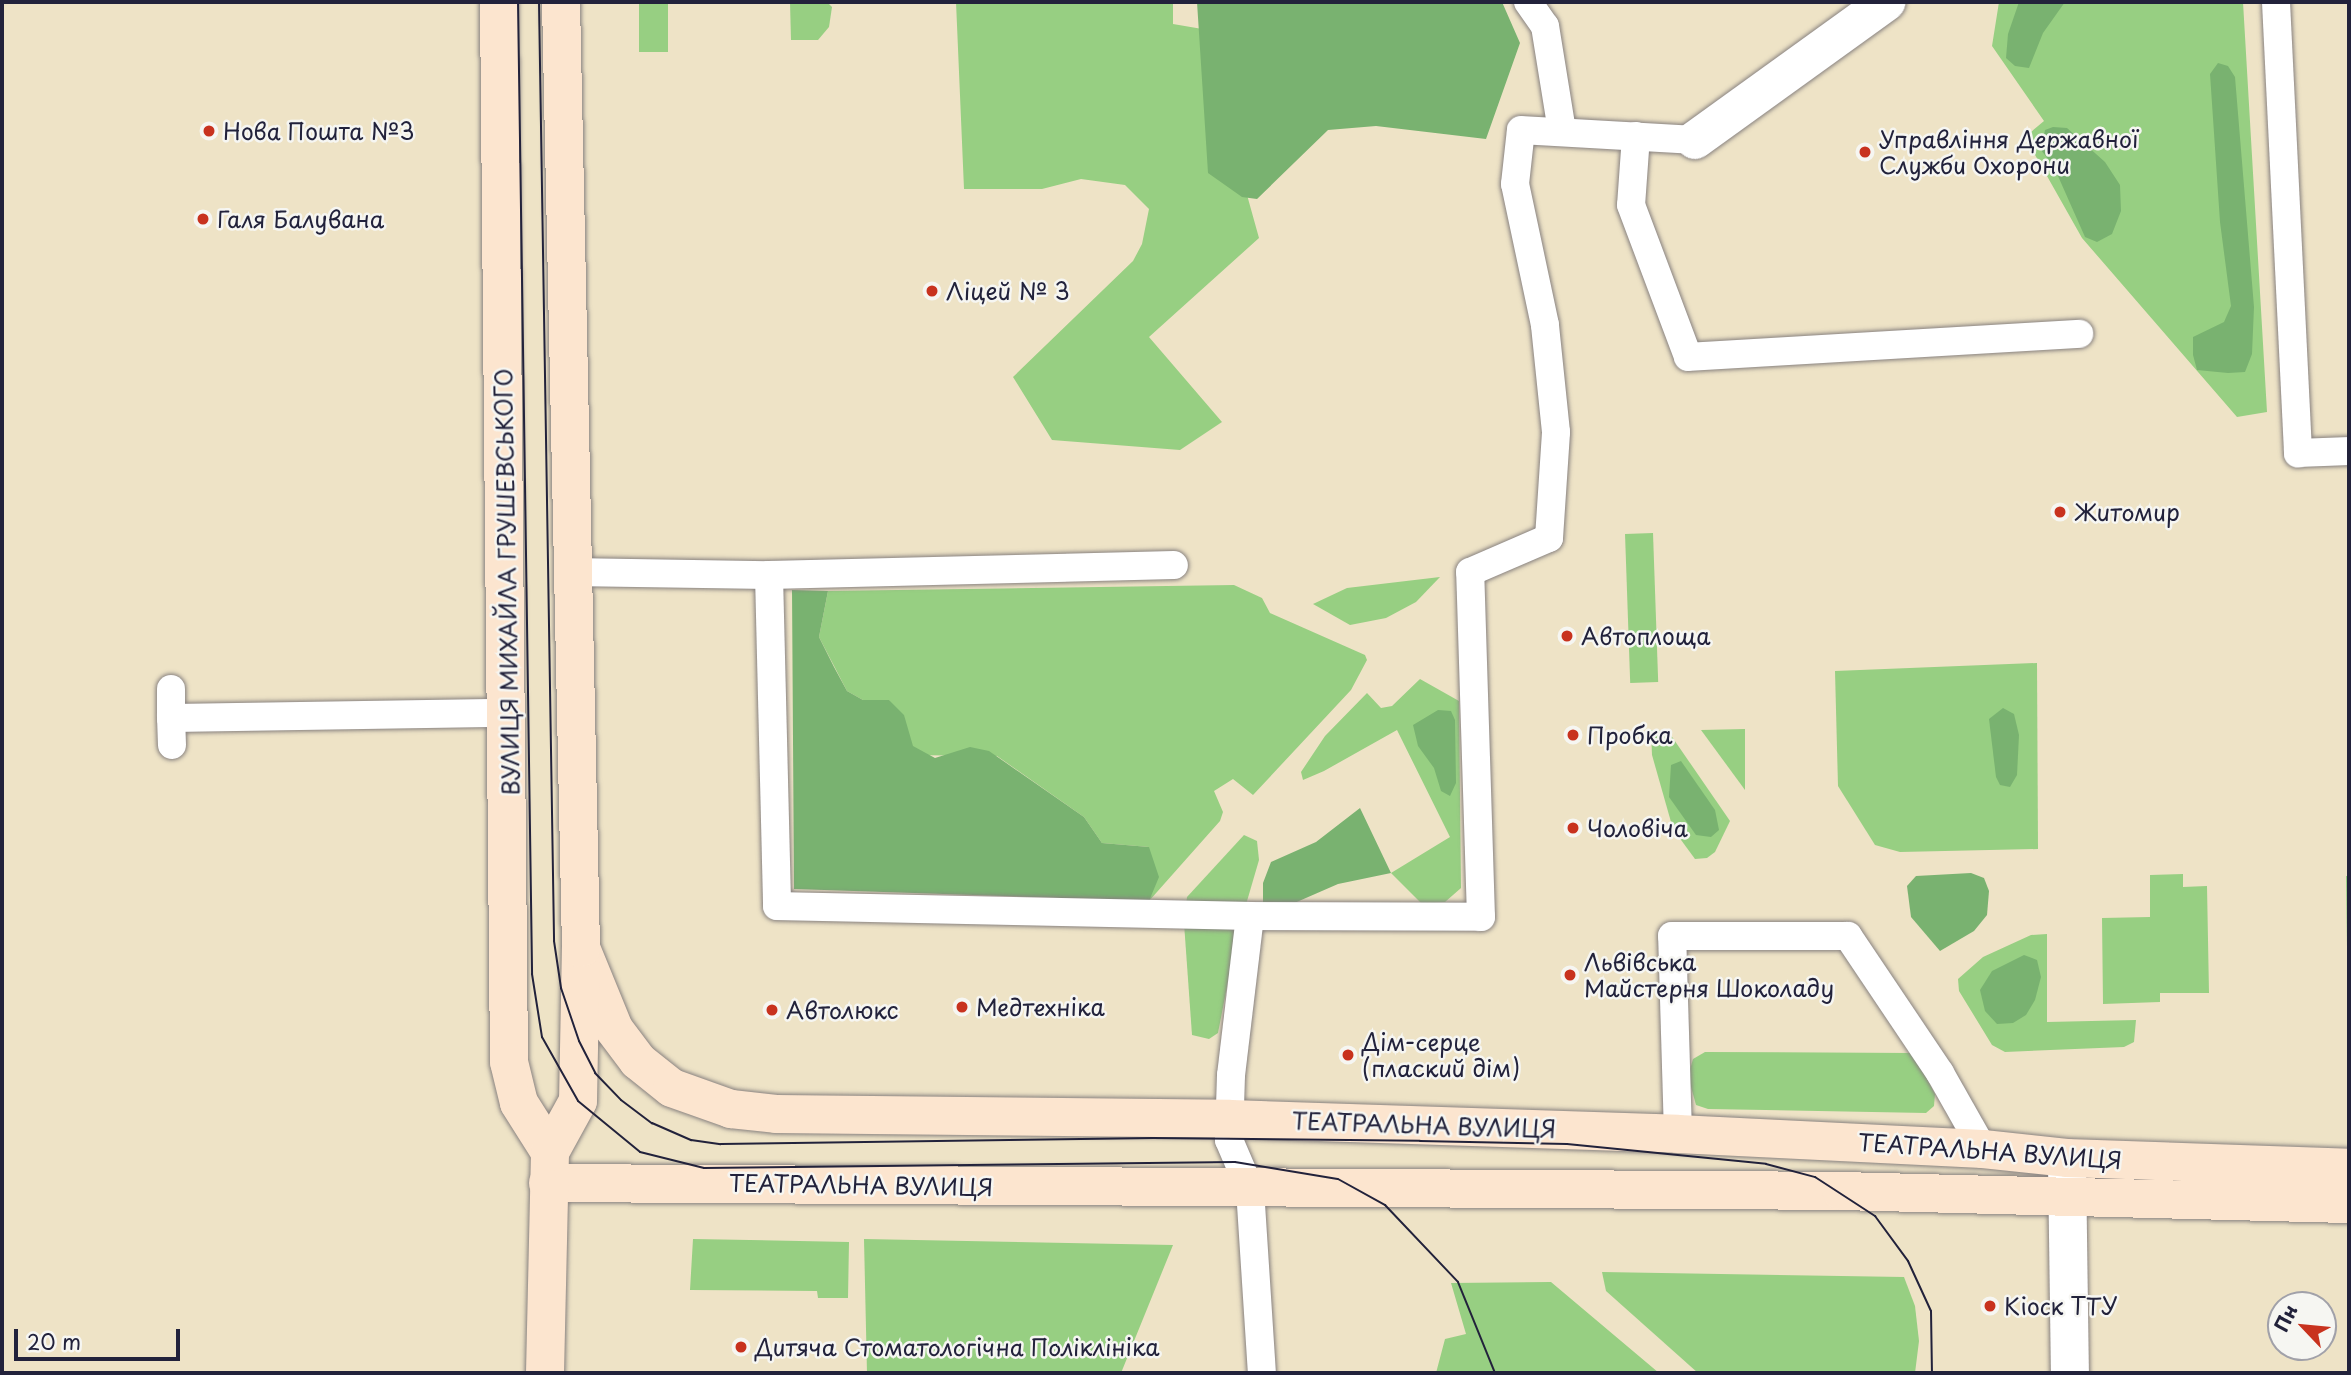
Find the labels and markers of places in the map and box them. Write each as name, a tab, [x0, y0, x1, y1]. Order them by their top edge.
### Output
place label: Нова Пошта №3	[223, 117, 416, 145]
marker: Нова Пошта №3	[201, 123, 217, 139]
place label: Управління Державної Служби Охорони	[1879, 125, 2138, 179]
marker: Управління Державної Служби Охорони	[1857, 144, 1873, 160]
place label: Галя Балувана	[217, 205, 384, 233]
marker: Галя Балувана	[195, 211, 211, 227]
place label: Ліцей № 3	[946, 277, 1069, 305]
marker: Ліцей № 3	[924, 283, 940, 299]
place label: Житомир	[2074, 498, 2180, 526]
marker: Житомир	[2052, 504, 2068, 520]
place label: Автоплоща	[1581, 622, 1711, 650]
marker: Автоплоща	[1559, 628, 1575, 644]
place label: Пробка	[1587, 721, 1673, 749]
marker: Пробка	[1565, 727, 1581, 743]
place label: Чоловіча	[1587, 814, 1688, 842]
marker: Чоловіча	[1565, 820, 1581, 836]
place label: Львівська Майстерня Шоколаду	[1584, 948, 1835, 1002]
marker: Львівська Майстерня Шоколаду	[1562, 967, 1578, 983]
place label: Медтехніка	[976, 993, 1105, 1021]
place label: Автолюкс	[786, 996, 899, 1024]
marker: Медтехніка	[954, 999, 970, 1015]
marker: Автолюкс	[764, 1002, 780, 1018]
place label: Дім-серце (плаский дім)	[1362, 1028, 1521, 1082]
marker: Дім-серце (плаский дім)	[1340, 1047, 1356, 1063]
place label: Кіоск ТТУ	[2004, 1292, 2120, 1320]
marker: Кіоск ТТУ	[1982, 1298, 1998, 1314]
place label: Дитяча Стоматологічна Поліклініка	[755, 1333, 1161, 1361]
marker: Дитяча Стоматологічна Поліклініка	[733, 1339, 749, 1355]

